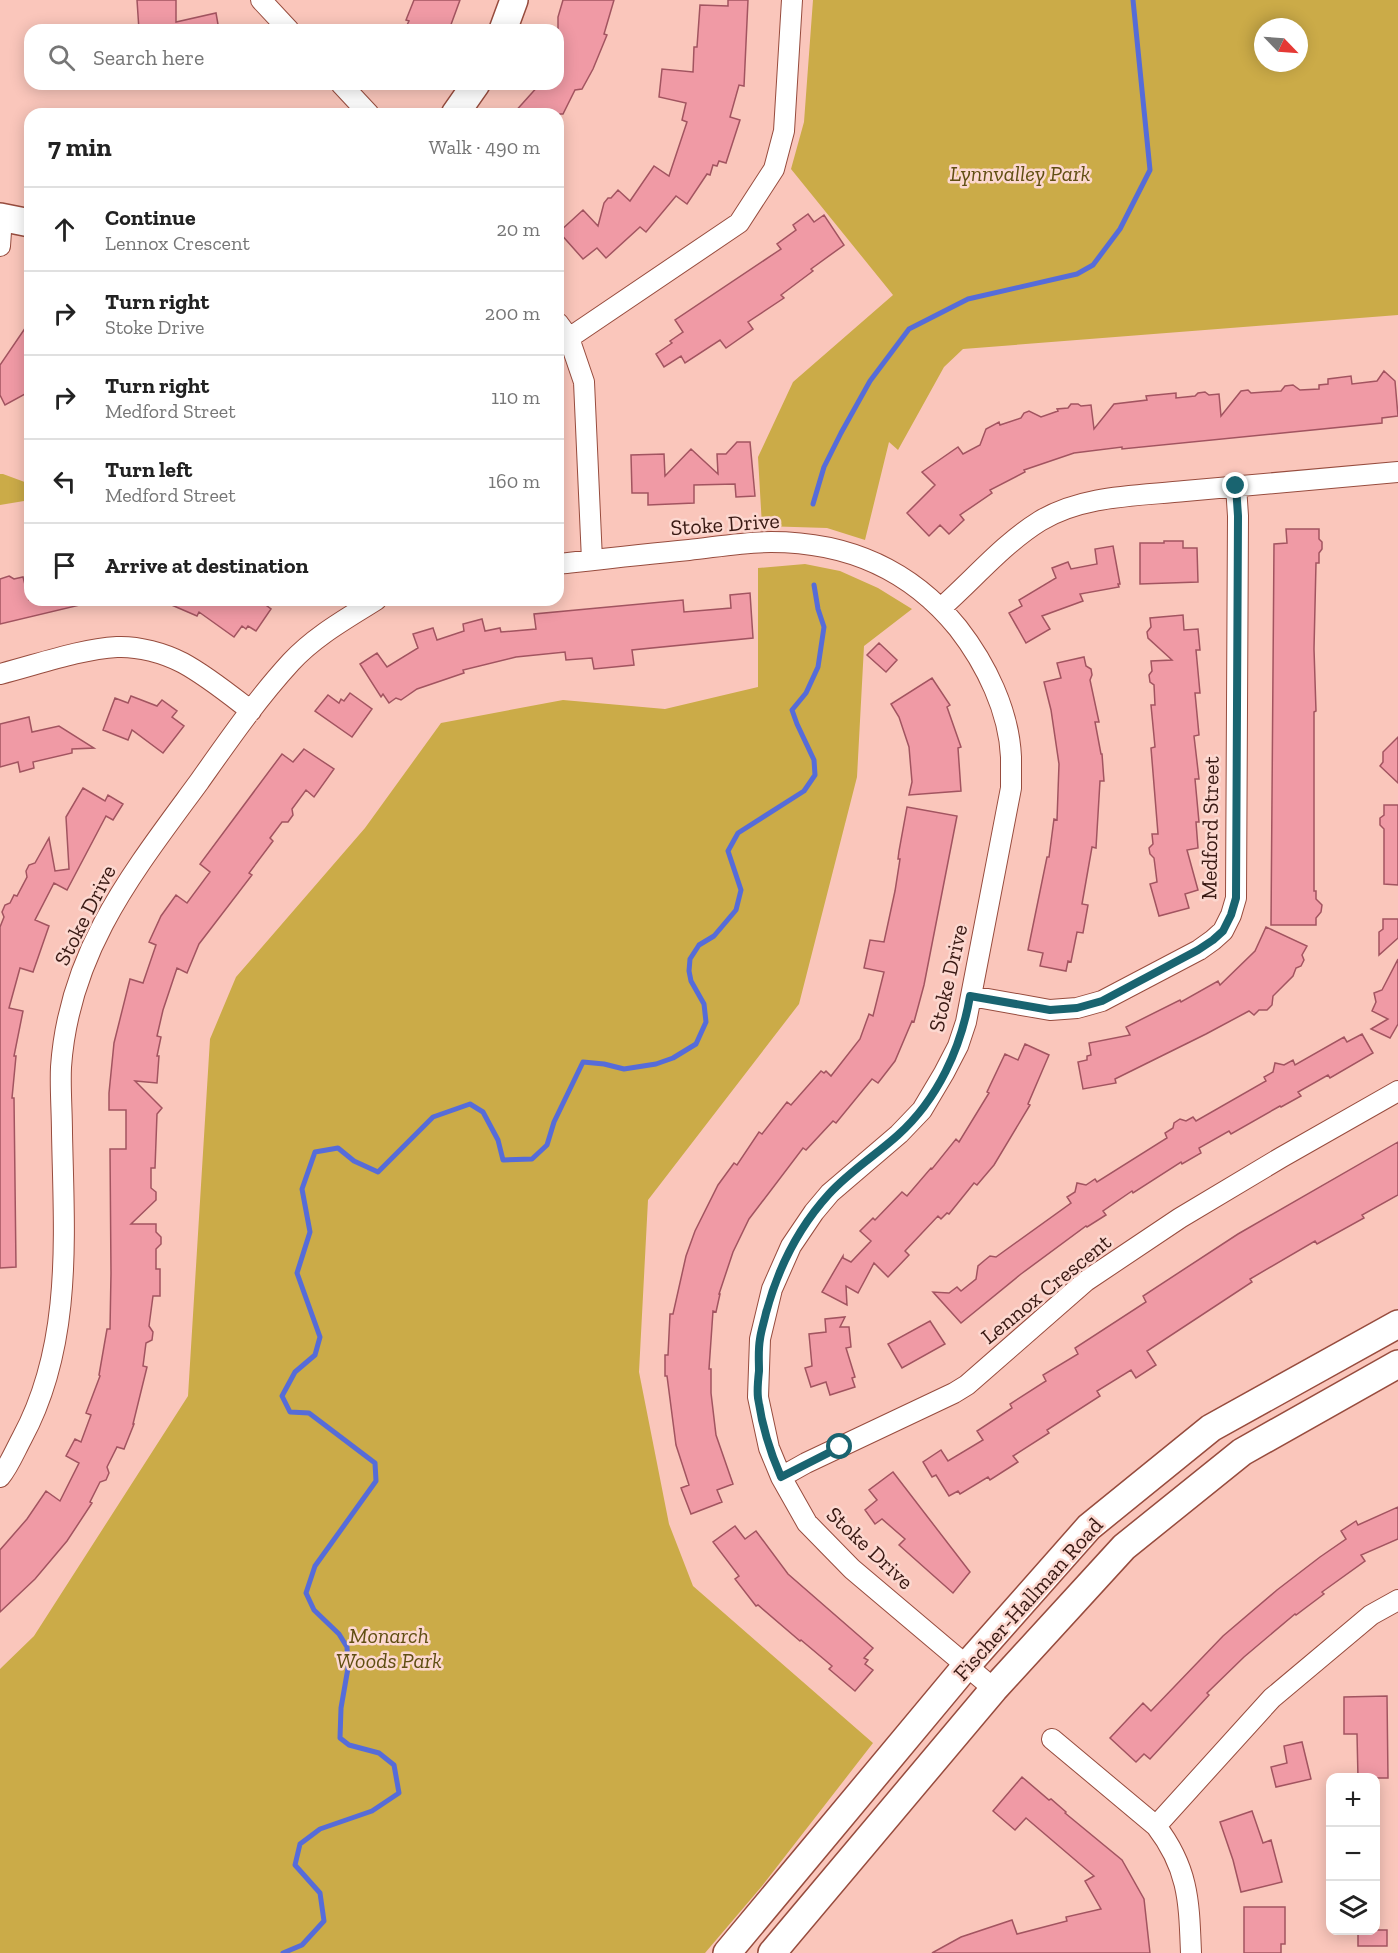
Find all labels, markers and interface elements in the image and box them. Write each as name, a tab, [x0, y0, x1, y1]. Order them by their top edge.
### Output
north arrow	[1254, 18, 1308, 72]
search box	[24, 24, 564, 90]
icon: search	[45, 41, 78, 74]
text: Search here	[93, 44, 204, 71]
text: 7 min	[48, 131, 112, 163]
text: Walk · 490 m	[429, 135, 540, 159]
park label: Lynnvalley Park	[950, 160, 1091, 187]
text: Continue	[105, 204, 196, 231]
icon: ahead	[48, 213, 81, 246]
text: 20 m	[496, 217, 540, 241]
text: Lennox Crescent	[105, 231, 250, 255]
text: Turn right	[105, 288, 209, 315]
icon: right	[48, 297, 81, 330]
text: 200 m	[485, 301, 540, 325]
text: Stoke Drive	[105, 315, 204, 339]
text: Turn right	[105, 372, 209, 399]
icon: right	[48, 381, 81, 414]
text: 110 m	[491, 385, 540, 409]
text: Medford Street	[105, 399, 236, 423]
text: Turn left	[105, 456, 192, 483]
icon: left	[48, 465, 81, 498]
text: 160 m	[488, 469, 540, 493]
route end	[1222, 472, 1248, 498]
text: Medford Street	[105, 483, 236, 507]
street label: Stoke Drive	[670, 507, 780, 541]
icon: arrive	[48, 549, 81, 582]
text: Arrive at destination	[105, 552, 308, 579]
street label: Medford Street	[1195, 755, 1225, 900]
street label: Stoke Drive	[48, 860, 122, 970]
street label: Stoke Drive	[923, 922, 973, 1034]
street label: Lennox Crescent	[976, 1228, 1117, 1350]
route start	[826, 1433, 852, 1459]
street label: Stoke Drive	[821, 1501, 919, 1595]
street label: Fischer-Hallman Road	[948, 1512, 1108, 1686]
park label: Monarch Woods Park	[336, 1622, 442, 1674]
map controls	[1326, 1773, 1380, 1935]
button: +	[1326, 1773, 1380, 1827]
button: −	[1326, 1827, 1380, 1881]
button: layers	[1326, 1881, 1380, 1935]

